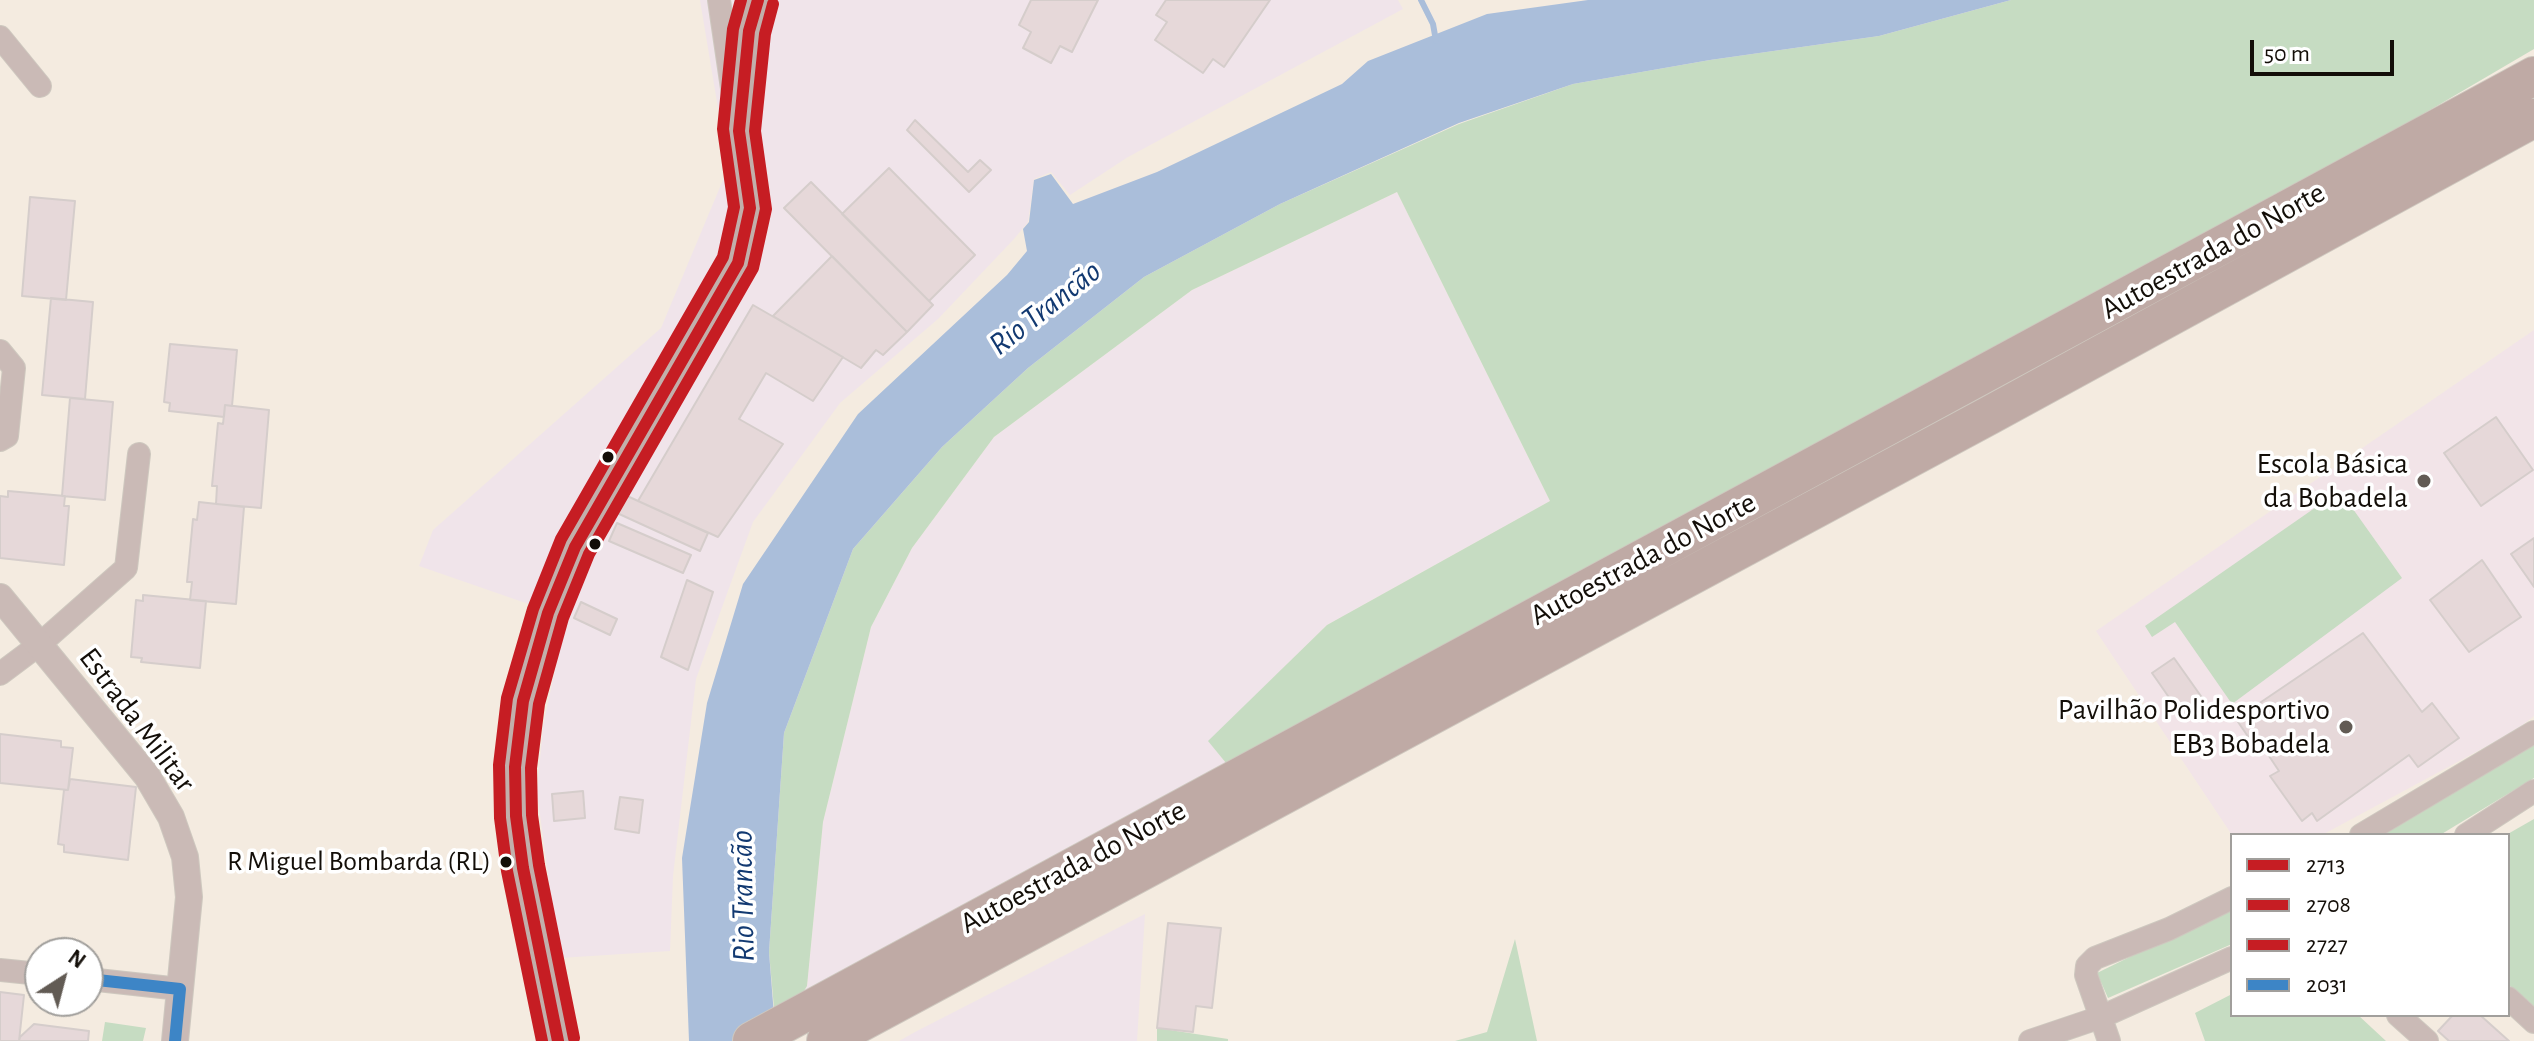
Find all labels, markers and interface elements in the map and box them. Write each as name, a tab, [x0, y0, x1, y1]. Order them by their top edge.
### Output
scale bar	[2254, 24, 2398, 74]
text: 50 m	[2264, 42, 2310, 66]
street label: Autoestrada do Norte	[2095, 175, 2331, 327]
water label: Rio Trancão	[981, 252, 1109, 364]
place label: Escola Básica da Bobadela	[2257, 446, 2408, 516]
unlabelled marker	[600, 449, 616, 465]
marker: Escola Básica da Bobadela	[2415, 472, 2433, 490]
street label: Autoestrada do Norte	[1524, 484, 1762, 634]
unlabelled marker	[587, 536, 603, 552]
street label: Estrada Militar	[71, 641, 203, 799]
place label: Pavilhão Polidesportivo EB3 Bobadela	[2058, 692, 2330, 762]
marker: Pavilhão Polidesportivo EB3 Bobadela	[2337, 718, 2355, 736]
street label: Autoestrada do Norte	[954, 792, 1192, 942]
water label: Rio Trancão	[723, 830, 763, 962]
legend	[2230, 833, 2510, 1017]
place label: R Miguel Bombarda (RL)	[227, 845, 491, 879]
text: 2713	[2306, 853, 2345, 877]
marker: R Miguel Bombarda (RL)	[498, 854, 514, 870]
text: 2708	[2306, 893, 2351, 917]
text: 2727	[2306, 933, 2348, 957]
north arrow	[24, 937, 104, 1017]
text: N	[64, 946, 90, 973]
text: 2031	[2306, 973, 2348, 997]

